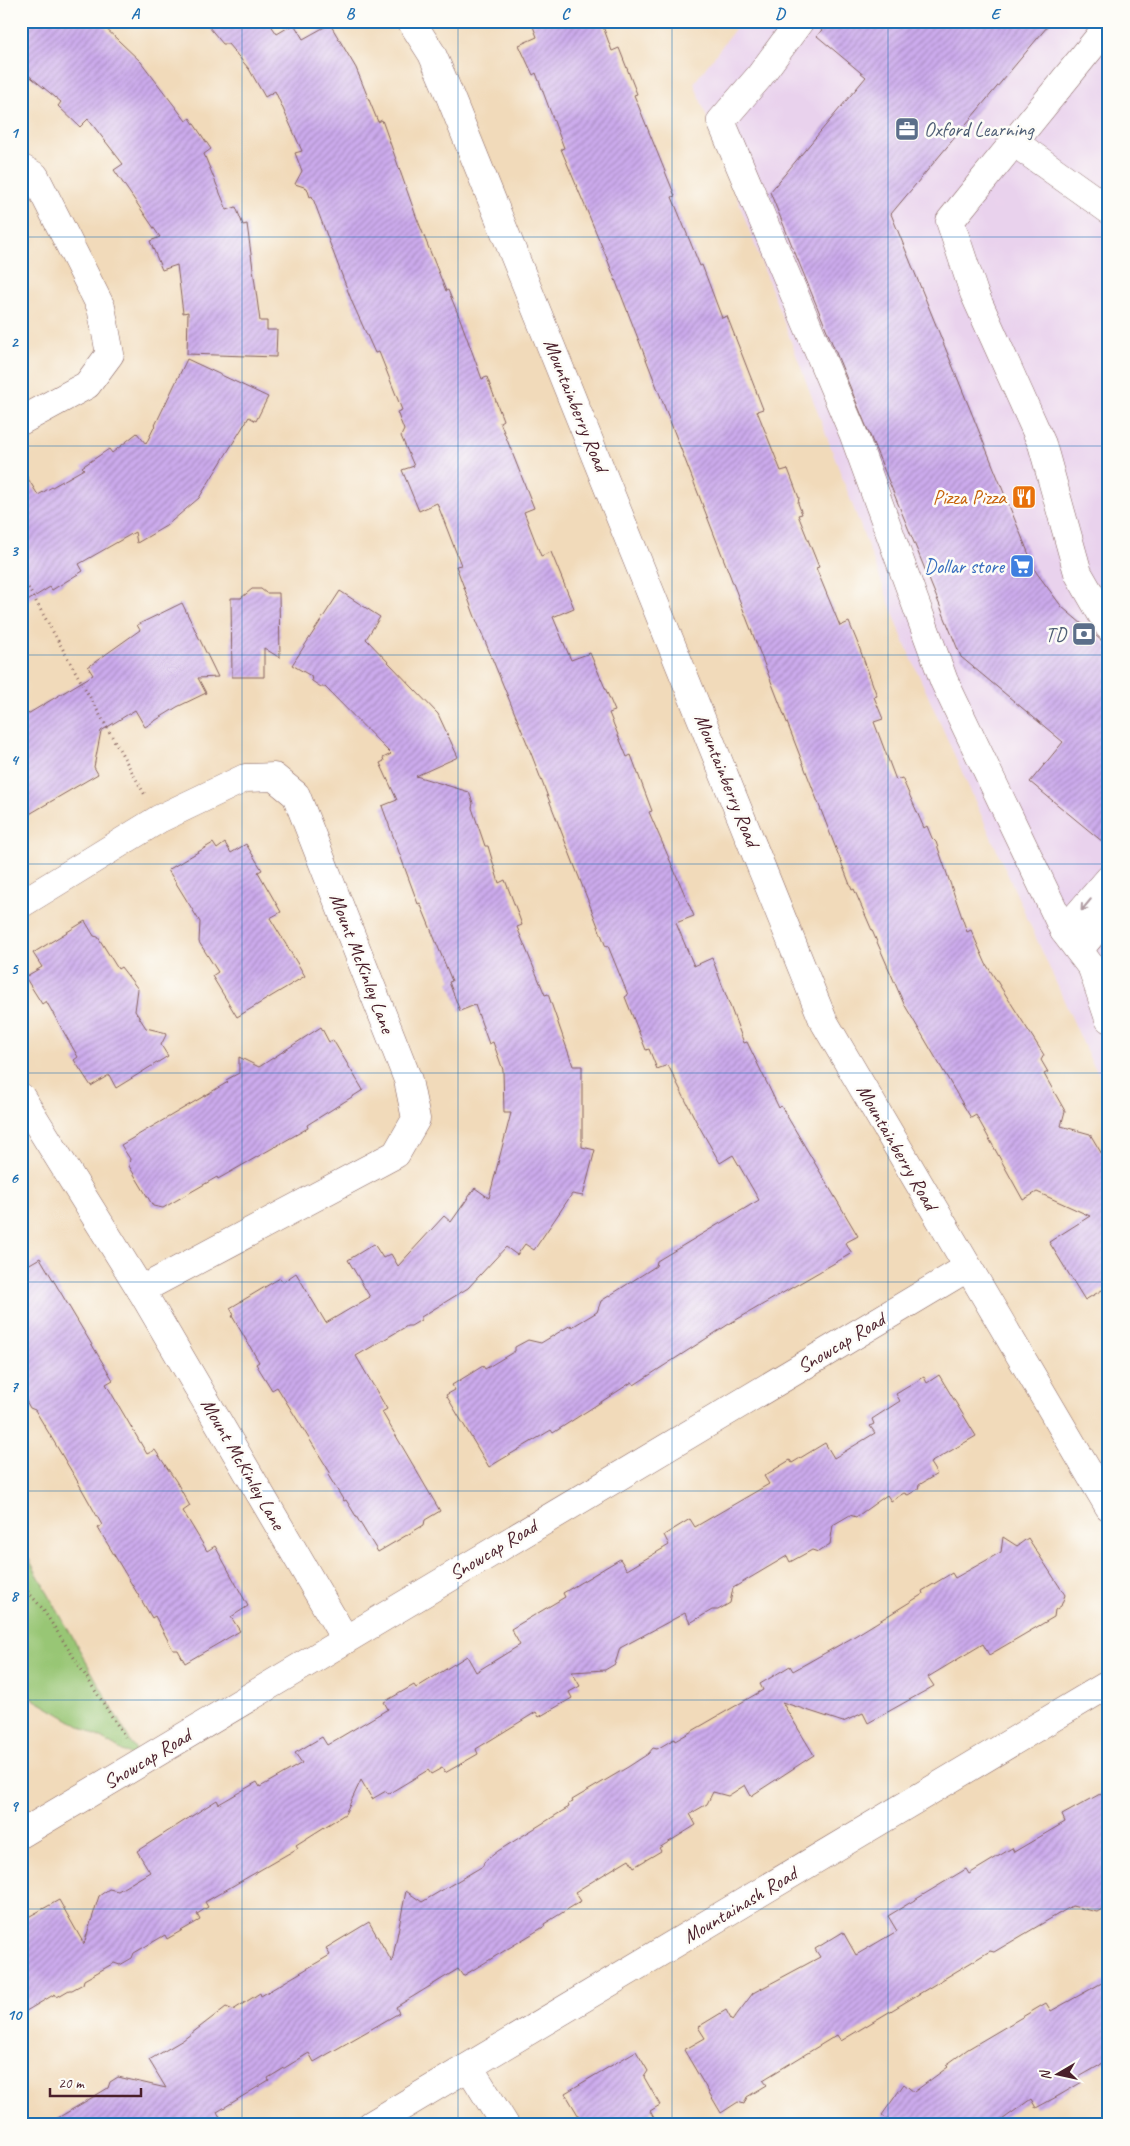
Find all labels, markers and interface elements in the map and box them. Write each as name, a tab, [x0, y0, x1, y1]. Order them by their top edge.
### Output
text: A	[131, 4, 141, 24]
text: B	[346, 4, 356, 24]
text: C	[561, 4, 571, 24]
text: D	[775, 4, 786, 24]
text: E	[991, 4, 1002, 24]
office icon: Oxford Learning	[894, 116, 920, 142]
place label: Oxford Learning	[924, 117, 1035, 142]
text: 1	[10, 123, 19, 143]
text: 2	[10, 332, 19, 352]
street label: Mountainberry Road	[538, 335, 615, 478]
restaurant icon: Pizza Pizza	[1011, 484, 1037, 510]
place label: Pizza Pizza	[933, 485, 1007, 510]
text: 3	[10, 541, 19, 561]
supermarket icon: Dollar store	[1009, 553, 1035, 579]
place label: Dollar store	[924, 554, 1005, 579]
bank icon: TD	[1071, 621, 1097, 647]
place label: TD	[1045, 622, 1067, 647]
street label: Mountainberry Road	[689, 710, 766, 853]
text: 4	[10, 750, 19, 770]
street label: Mount McKinley Lane	[324, 890, 401, 1038]
one-way arrow	[1081, 898, 1092, 911]
text: 5	[11, 959, 20, 979]
street label: Mountainberry Road	[851, 1080, 945, 1217]
text: 6	[10, 1168, 19, 1188]
street label: Snowcap Road	[793, 1305, 892, 1379]
text: 7	[10, 1377, 19, 1397]
street label: Mount McKinley Lane	[195, 1394, 291, 1535]
street label: Snowcap Road	[445, 1512, 544, 1586]
text: 8	[10, 1586, 19, 1606]
street label: Snowcap Road	[99, 1721, 198, 1795]
text: 9	[10, 1796, 19, 1816]
street label: Mountainash Road	[679, 1860, 804, 1949]
text: 10	[7, 2005, 23, 2025]
north arrow	[1032, 2048, 1082, 2098]
scale bar	[50, 2066, 141, 2098]
text: N	[1036, 2068, 1055, 2082]
text: 20 m	[58, 2074, 85, 2093]

